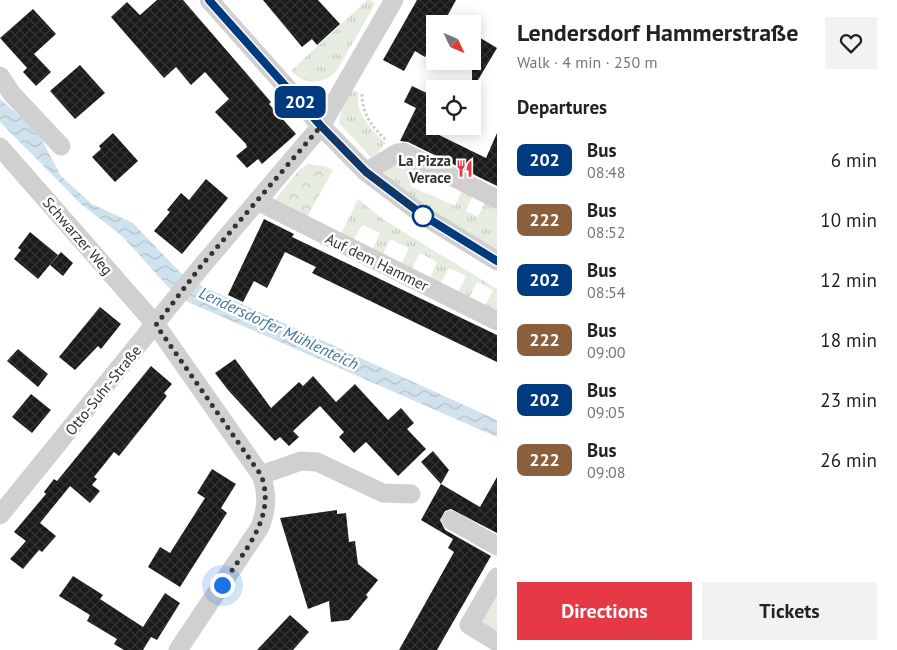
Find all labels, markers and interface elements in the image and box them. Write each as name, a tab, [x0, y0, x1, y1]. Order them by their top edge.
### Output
north arrow	[426, 15, 481, 70]
map controls	[426, 15, 481, 135]
text: Lendersdorf Hammerstraße	[517, 17, 798, 48]
button: heart	[825, 17, 877, 69]
text: Walk · 4 min · 250 m	[517, 52, 657, 72]
button: locate	[426, 80, 481, 135]
line badge: 202	[271, 86, 329, 118]
text: 202	[285, 90, 315, 113]
text: Departures	[517, 95, 607, 119]
text: Bus	[587, 138, 616, 162]
text: 202	[529, 148, 560, 171]
text: 6 min	[831, 148, 877, 172]
place label: La Pizza Verace	[398, 151, 451, 187]
restaurant icon: La Pizza Verace	[455, 159, 475, 179]
text: 08:48	[587, 162, 625, 182]
street label: Schwarzer Weg	[39, 193, 117, 279]
text: Bus	[587, 198, 616, 222]
unlabelled marker	[412, 205, 434, 227]
text: 222	[529, 208, 560, 231]
text: 10 min	[820, 208, 877, 232]
text: 08:52	[587, 222, 625, 242]
street label: Auf dem Hammer	[322, 229, 432, 295]
text: Bus	[587, 258, 616, 282]
text: 202	[529, 268, 560, 291]
text: 12 min	[820, 268, 877, 292]
water label: Lendersdorfer Mühlenteich	[196, 282, 362, 374]
text: 08:54	[587, 282, 625, 302]
text: Bus	[587, 318, 616, 342]
text: 222	[529, 328, 560, 351]
text: 18 min	[820, 328, 877, 352]
street label: Otto-Suhr-Straße	[61, 341, 145, 439]
text: 09:00	[587, 342, 625, 362]
text: Bus	[587, 378, 616, 402]
text: 202	[529, 388, 560, 411]
text: 23 min	[820, 388, 877, 412]
text: 09:05	[587, 402, 625, 422]
text: Bus	[587, 438, 616, 462]
text: 222	[529, 448, 560, 471]
text: 26 min	[820, 448, 877, 472]
text: 09:08	[587, 462, 625, 482]
your location	[210, 573, 235, 598]
button: Directions	[517, 582, 692, 640]
button: Tickets	[702, 582, 877, 640]

